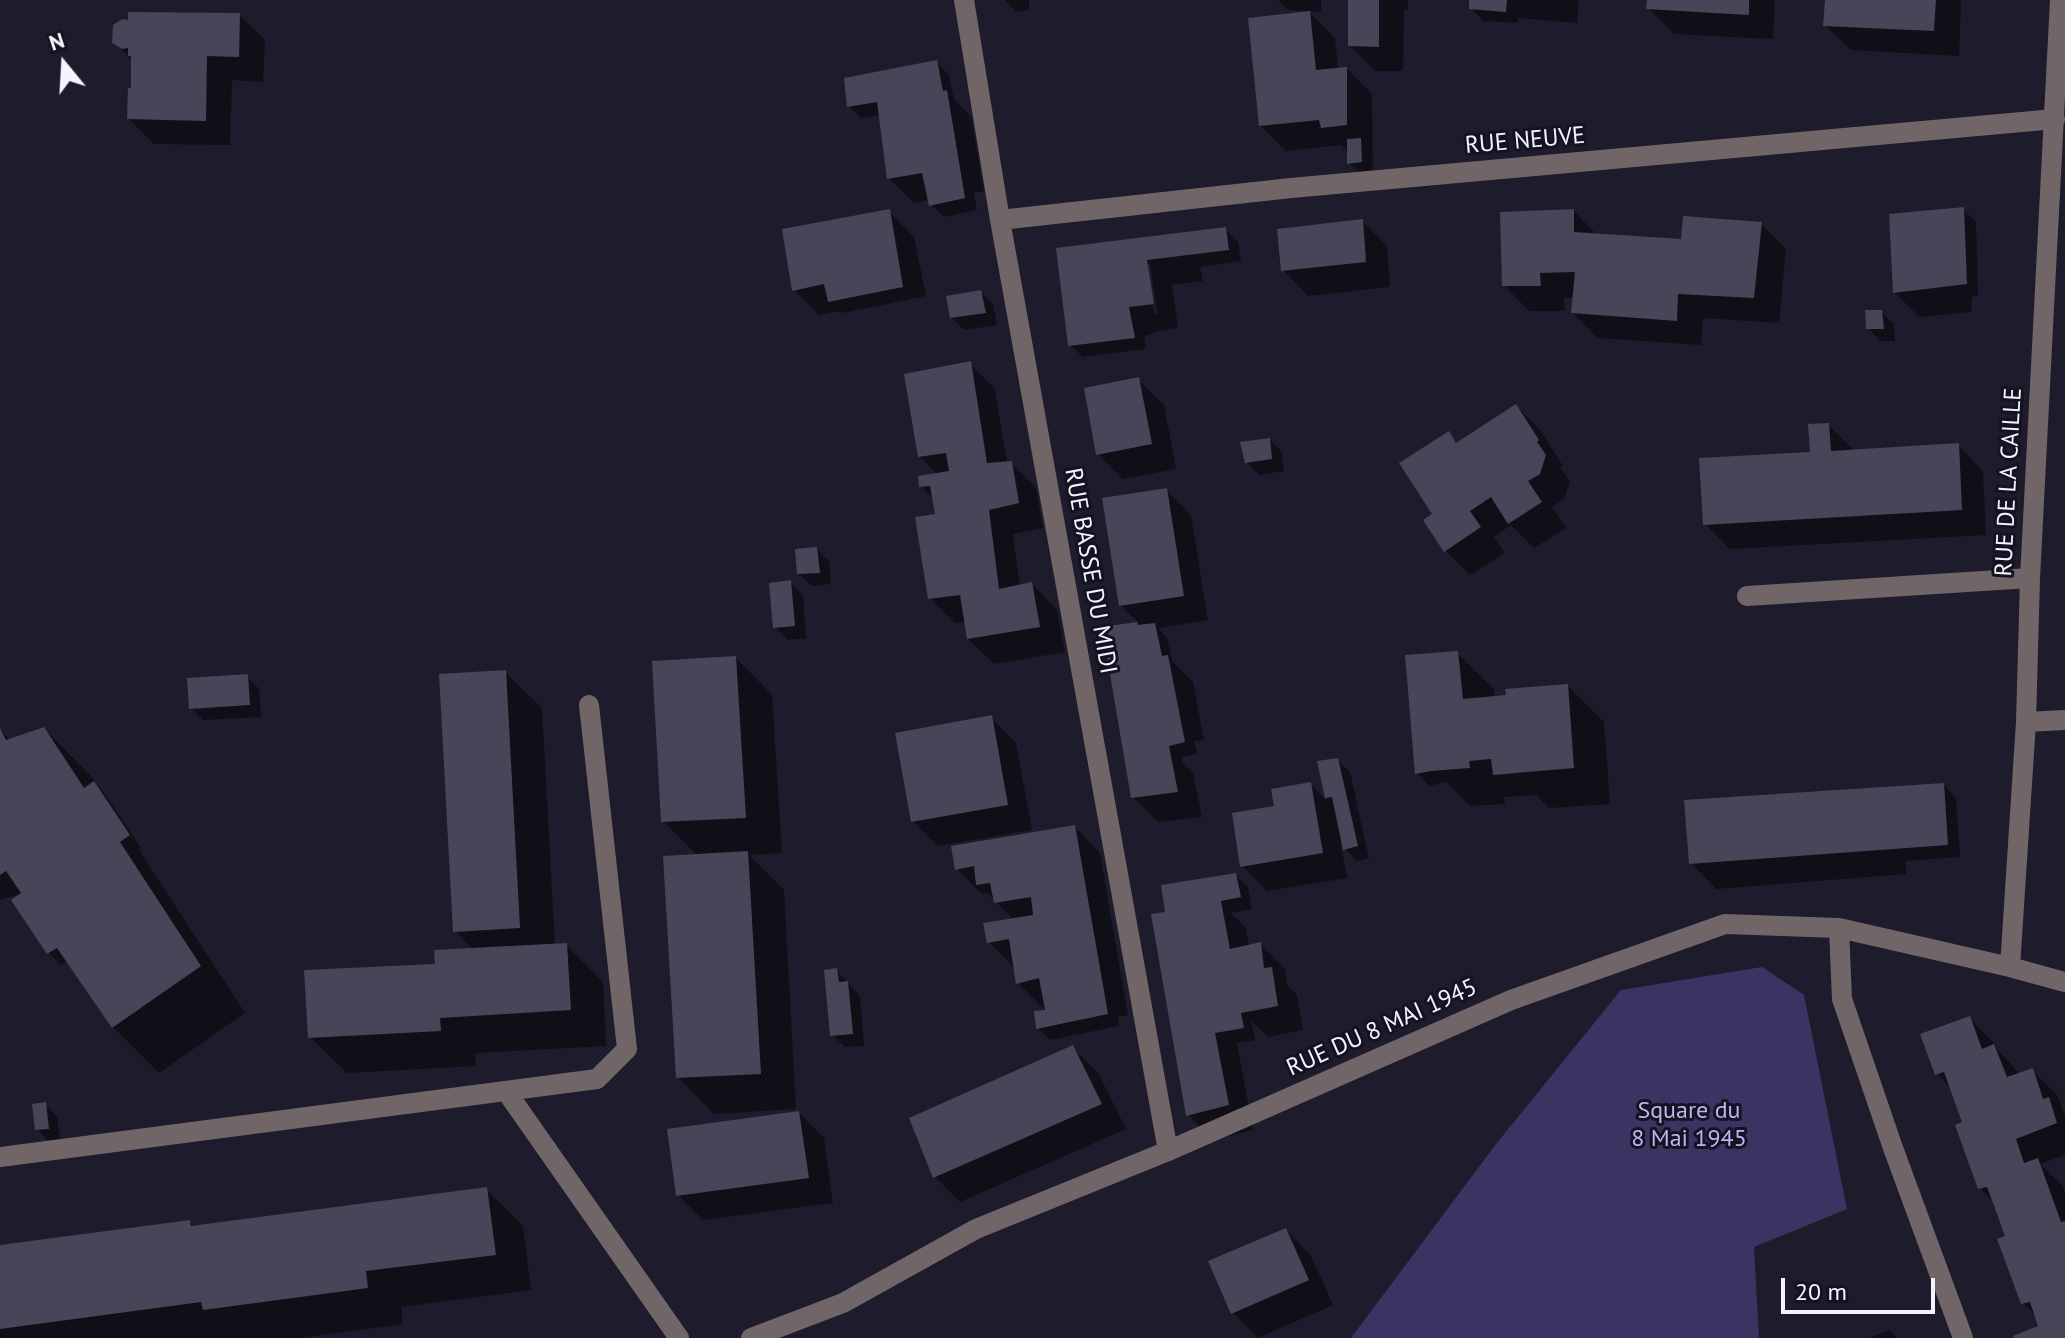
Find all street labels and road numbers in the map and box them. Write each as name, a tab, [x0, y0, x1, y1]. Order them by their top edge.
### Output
street label: RUE NEUVE	[1464, 121, 1586, 161]
street label: RUE DE LA CAILLE	[1990, 387, 2028, 577]
street label: RUE BASSE DU MIDI	[1058, 466, 1122, 676]
street label: RUE DU 8 MAI 1945	[1282, 973, 1482, 1083]

